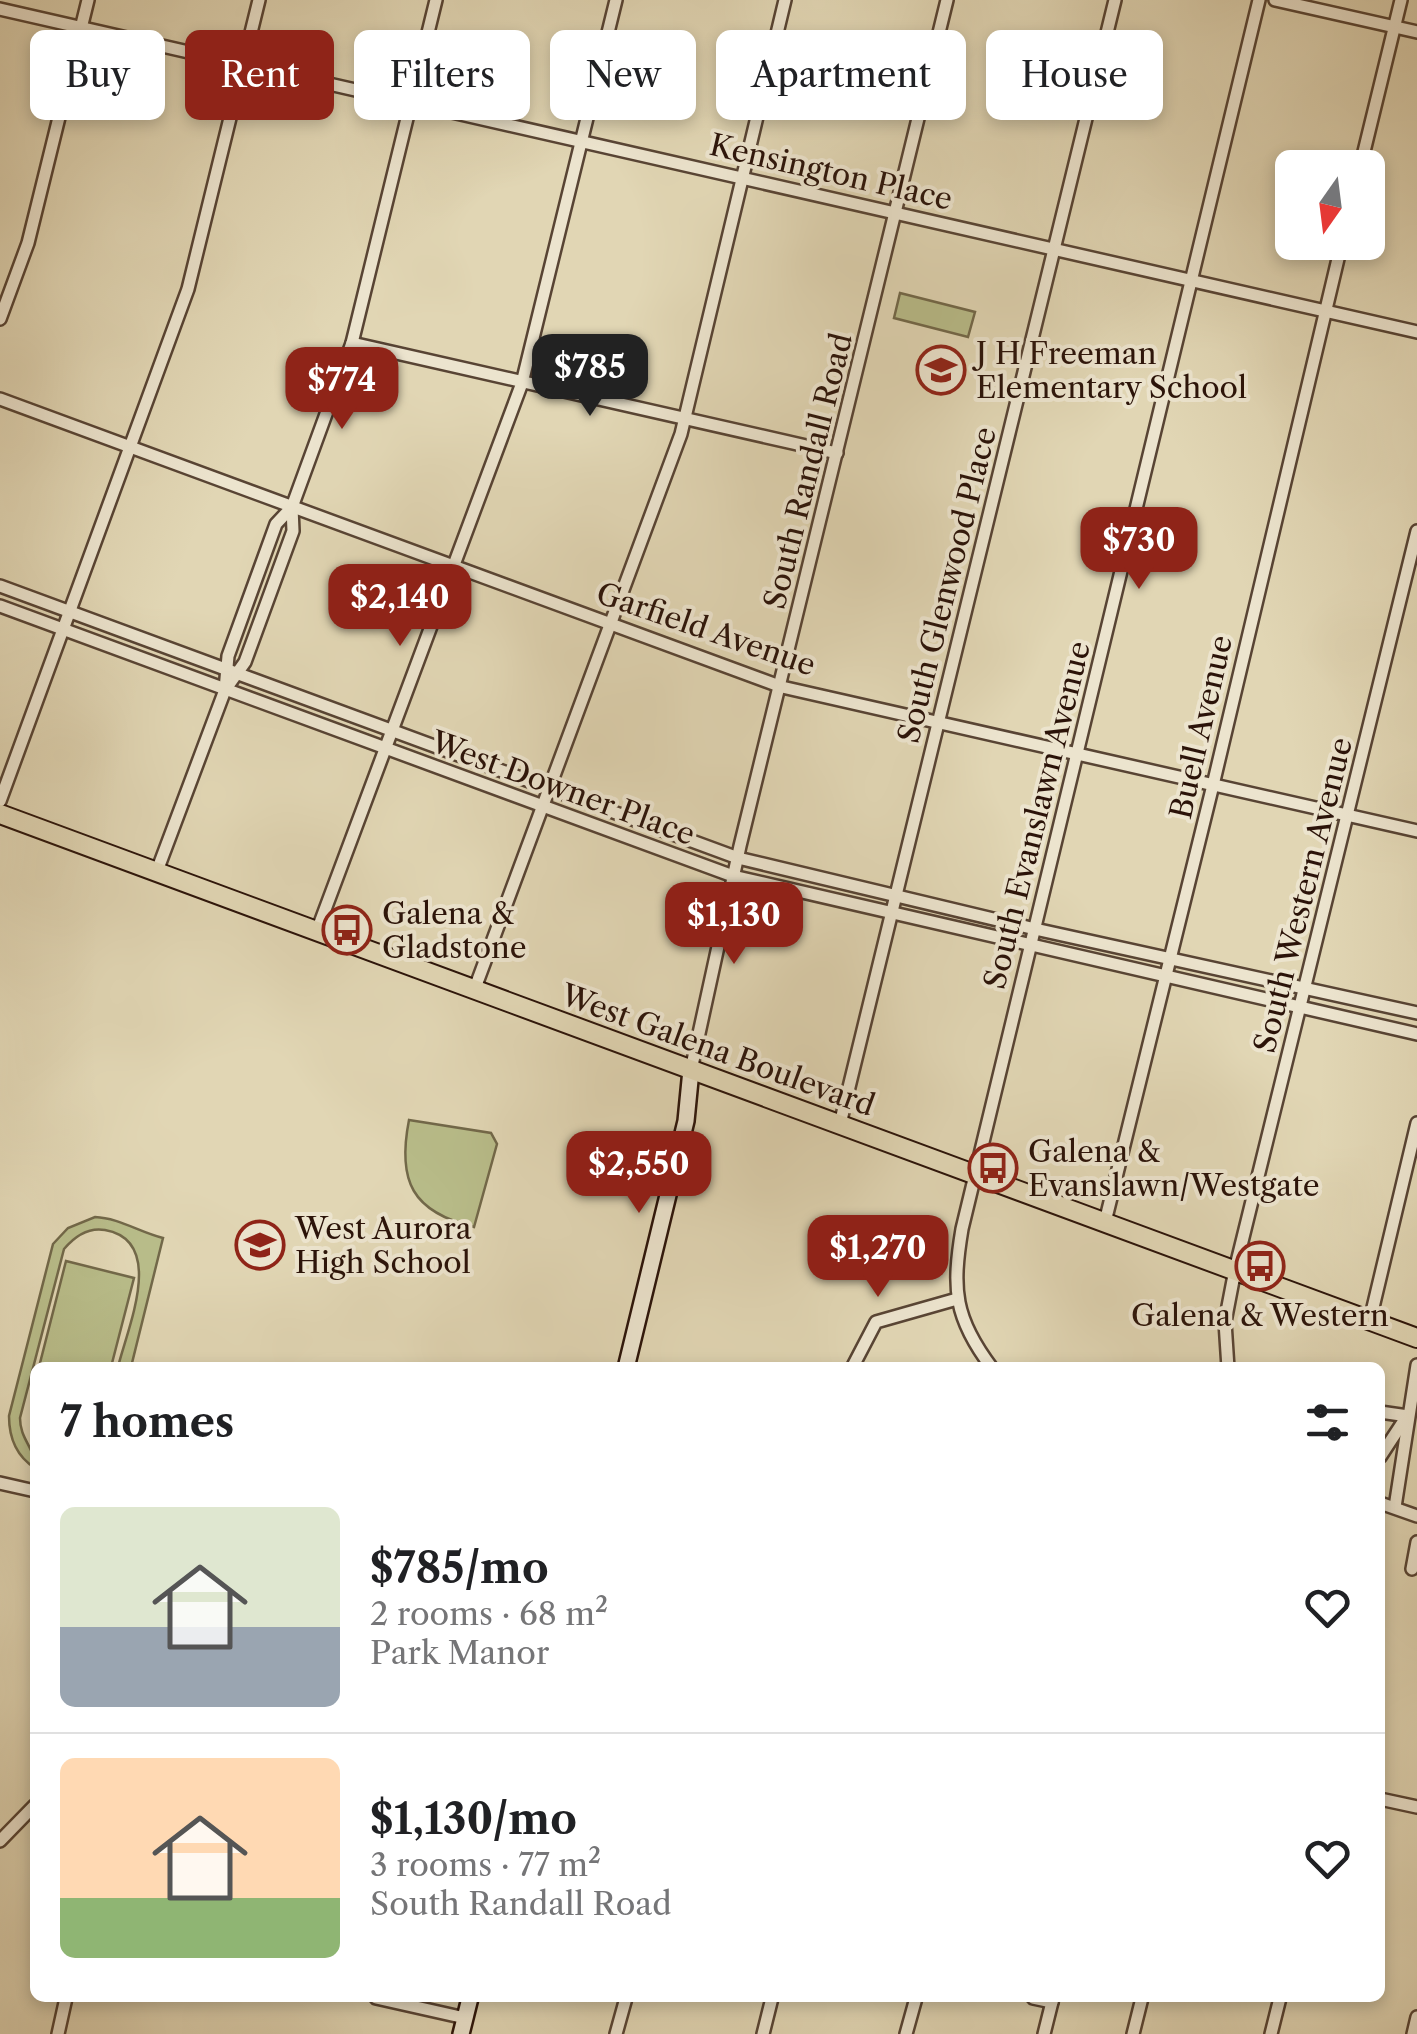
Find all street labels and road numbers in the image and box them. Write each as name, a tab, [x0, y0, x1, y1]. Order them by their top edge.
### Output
street label: Kensington Place	[706, 126, 956, 218]
street label: South Randall Road	[756, 329, 860, 613]
street label: South Glenwood Place	[890, 423, 1004, 747]
street label: Garfield Avenue	[592, 574, 820, 684]
street label: Buell Avenue	[1162, 631, 1240, 823]
street label: South Evanslawn Avenue	[976, 637, 1098, 993]
street label: West Downer Place	[425, 723, 700, 853]
street label: South Western Avenue	[1246, 734, 1360, 1056]
street label: West Galena Boulevard	[555, 976, 880, 1124]

